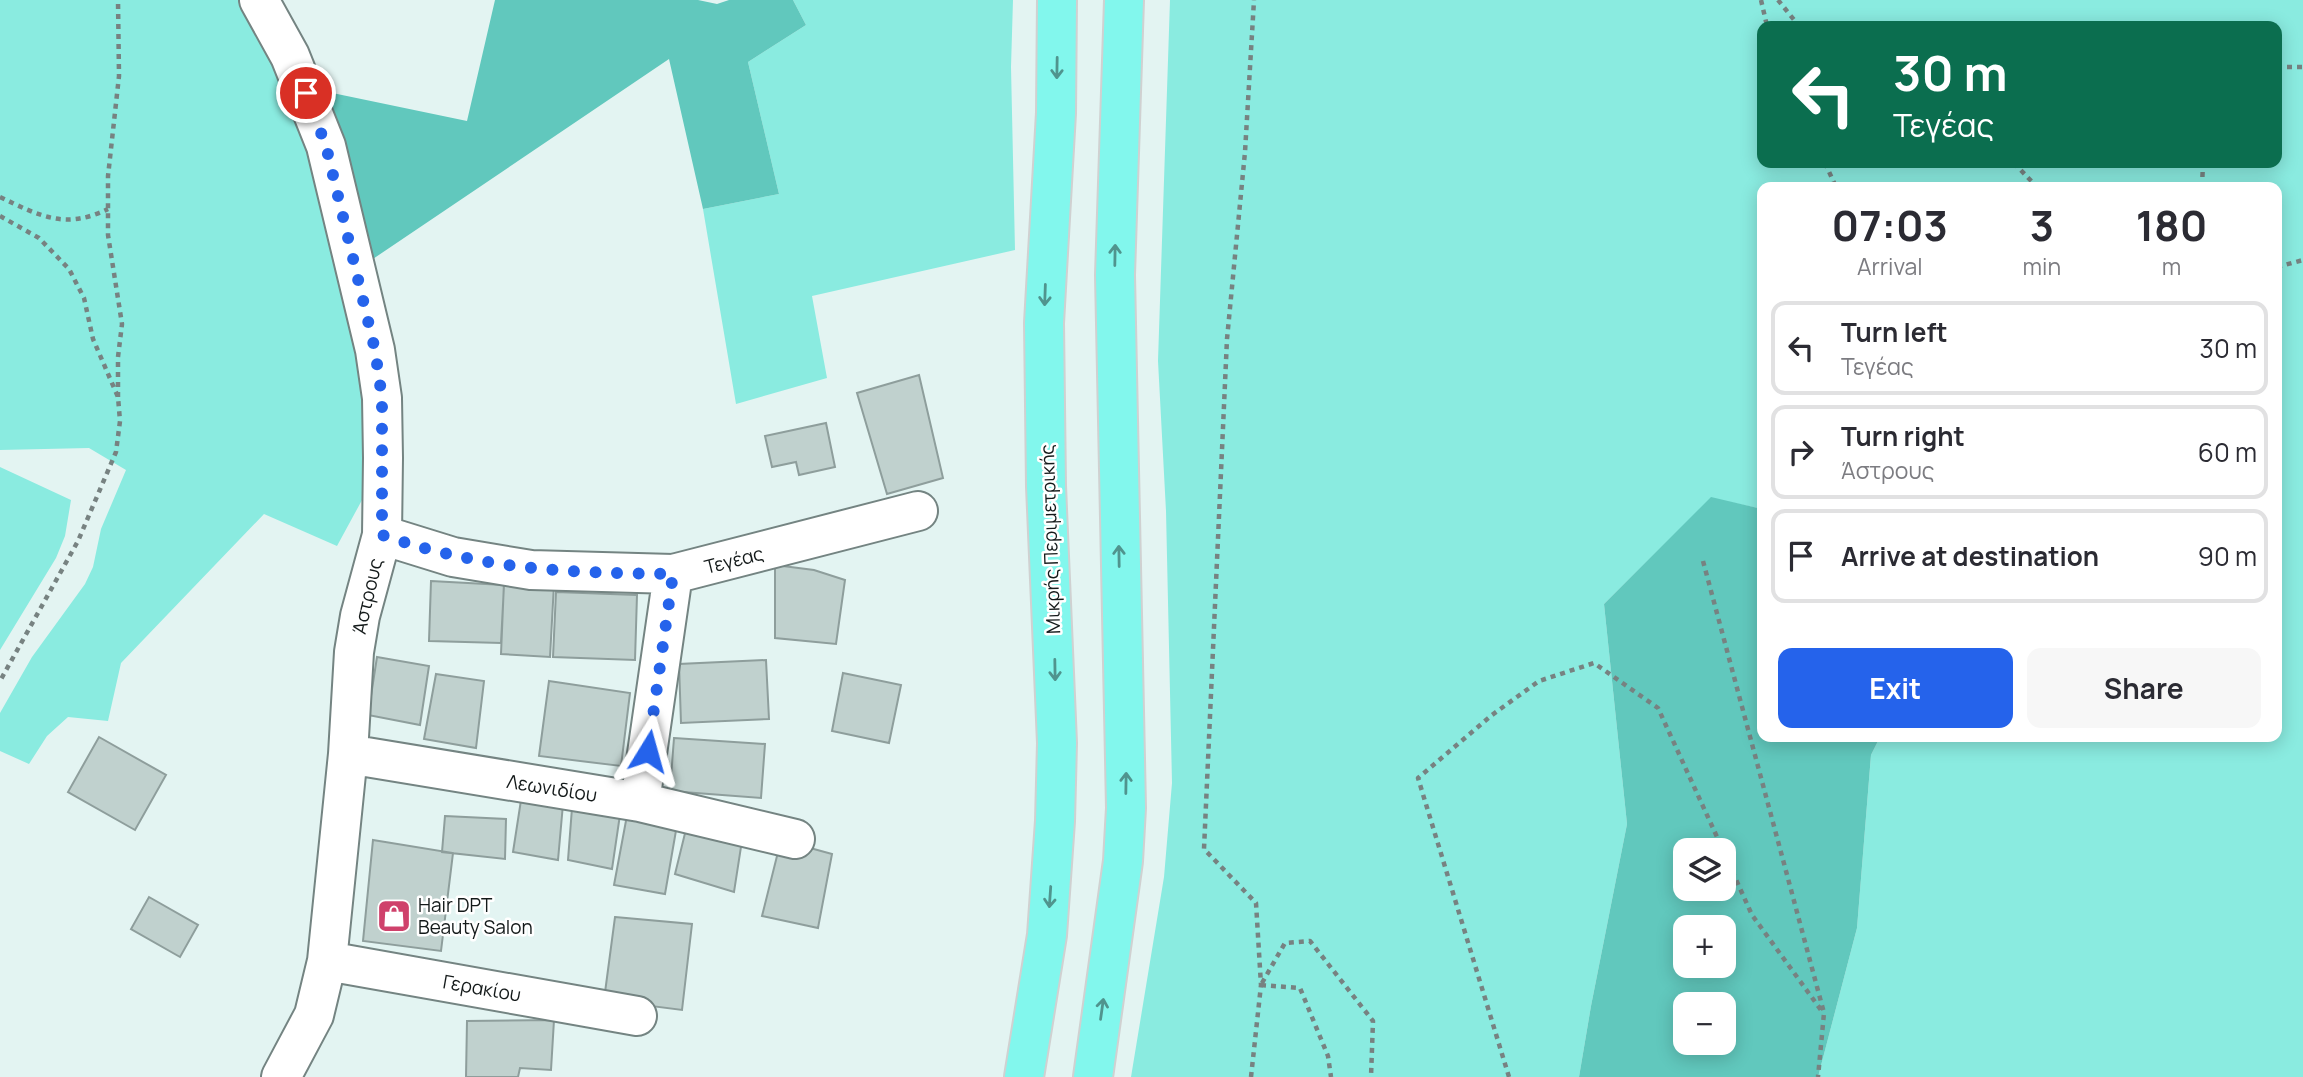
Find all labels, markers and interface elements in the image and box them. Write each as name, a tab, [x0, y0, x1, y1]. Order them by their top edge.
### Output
text: 30 m	[1893, 39, 2008, 106]
icon: left	[1778, 49, 1869, 140]
one-way arrow	[1050, 56, 1064, 79]
pin	[276, 63, 336, 123]
icon: arrive	[287, 74, 325, 112]
text: Τεγέας	[1893, 103, 1994, 147]
text: 07:03	[1832, 196, 1948, 254]
text: 3	[2030, 196, 2054, 254]
text: 180	[2136, 196, 2207, 254]
one-way arrow	[1108, 244, 1122, 267]
text: Arrival	[1857, 250, 1923, 282]
text: min	[2023, 250, 2061, 282]
text: m	[2162, 250, 2181, 282]
one-way arrow	[1038, 284, 1051, 306]
text: Turn left	[1841, 314, 1948, 350]
icon: left	[1782, 329, 1820, 367]
text: 30 m	[2200, 330, 2257, 366]
text: Τεγέας	[1841, 350, 1914, 382]
text: Turn right	[1841, 418, 1965, 454]
icon: right	[1782, 433, 1820, 471]
text: 60 m	[2198, 434, 2257, 470]
street label: Μικρής Περιμετρικής	[1034, 444, 1066, 634]
text: Άστρους	[1841, 454, 1934, 486]
icon: arrive	[1782, 537, 1820, 575]
text: Arrive at destination	[1841, 538, 2099, 574]
text: 90 m	[2198, 538, 2257, 574]
street label: Τεγέας	[702, 540, 766, 580]
one-way arrow	[1112, 545, 1126, 568]
street label: Άστρους	[346, 555, 388, 637]
button: Exit	[1778, 648, 2013, 728]
button: Share	[2027, 648, 2261, 728]
one-way arrow	[1049, 658, 1062, 681]
position arrow	[611, 714, 685, 788]
street label: Λεωνιδίου	[505, 768, 599, 808]
one-way arrow	[1119, 772, 1133, 795]
map controls	[1673, 838, 1736, 1055]
button: layers	[1673, 838, 1736, 901]
one-way arrow	[1043, 885, 1056, 908]
place label: Hair DPT Beauty Salon	[418, 892, 533, 940]
shop icon: Hair DPT Beauty Salon	[375, 897, 413, 935]
button: +	[1673, 915, 1736, 978]
street label: Γερακίου	[441, 968, 523, 1008]
button: −	[1673, 992, 1736, 1055]
one-way arrow	[1096, 999, 1109, 1021]

